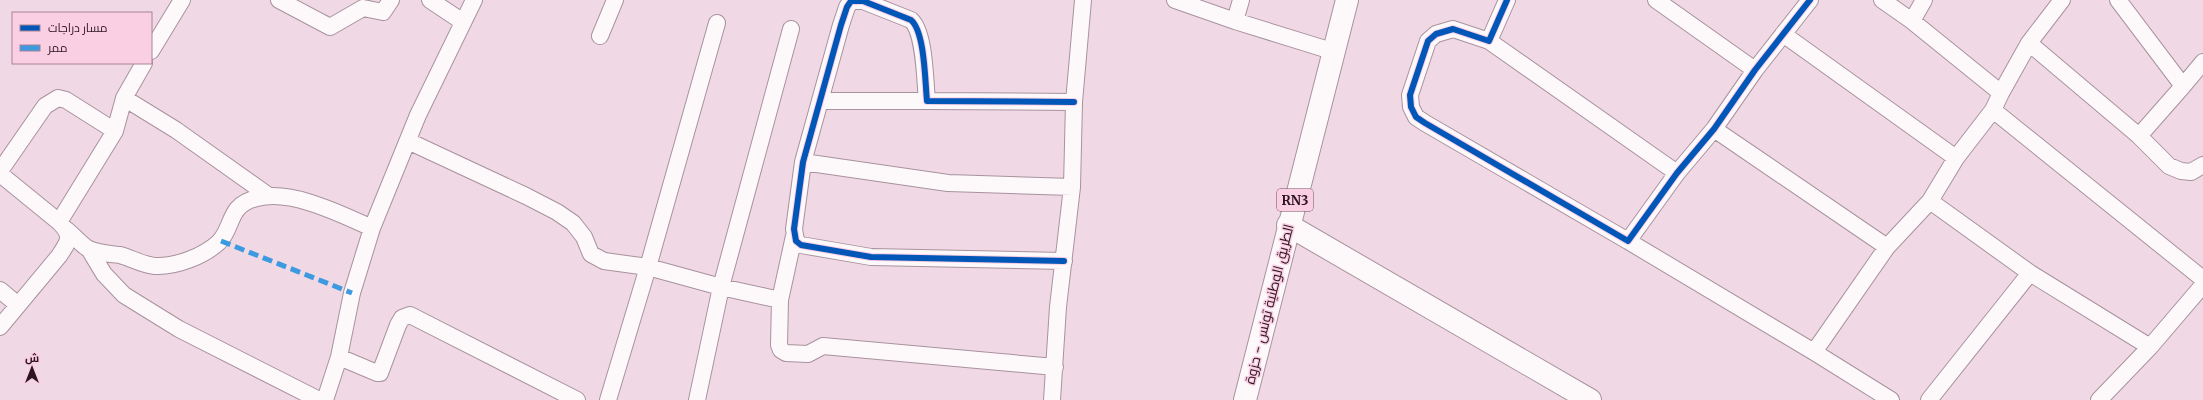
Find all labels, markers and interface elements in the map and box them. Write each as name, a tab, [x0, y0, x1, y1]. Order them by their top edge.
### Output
legend	[12, 12, 152, 64]
text: مسار دراجات	[48, 20, 107, 35]
text: ممر	[47, 40, 67, 55]
road number: RN3	[1277, 189, 1313, 211]
street label: الطريق الوطنية تونس - حزوة	[1240, 222, 1298, 386]
north arrow	[12, 348, 52, 388]
text: ش	[25, 351, 39, 365]

